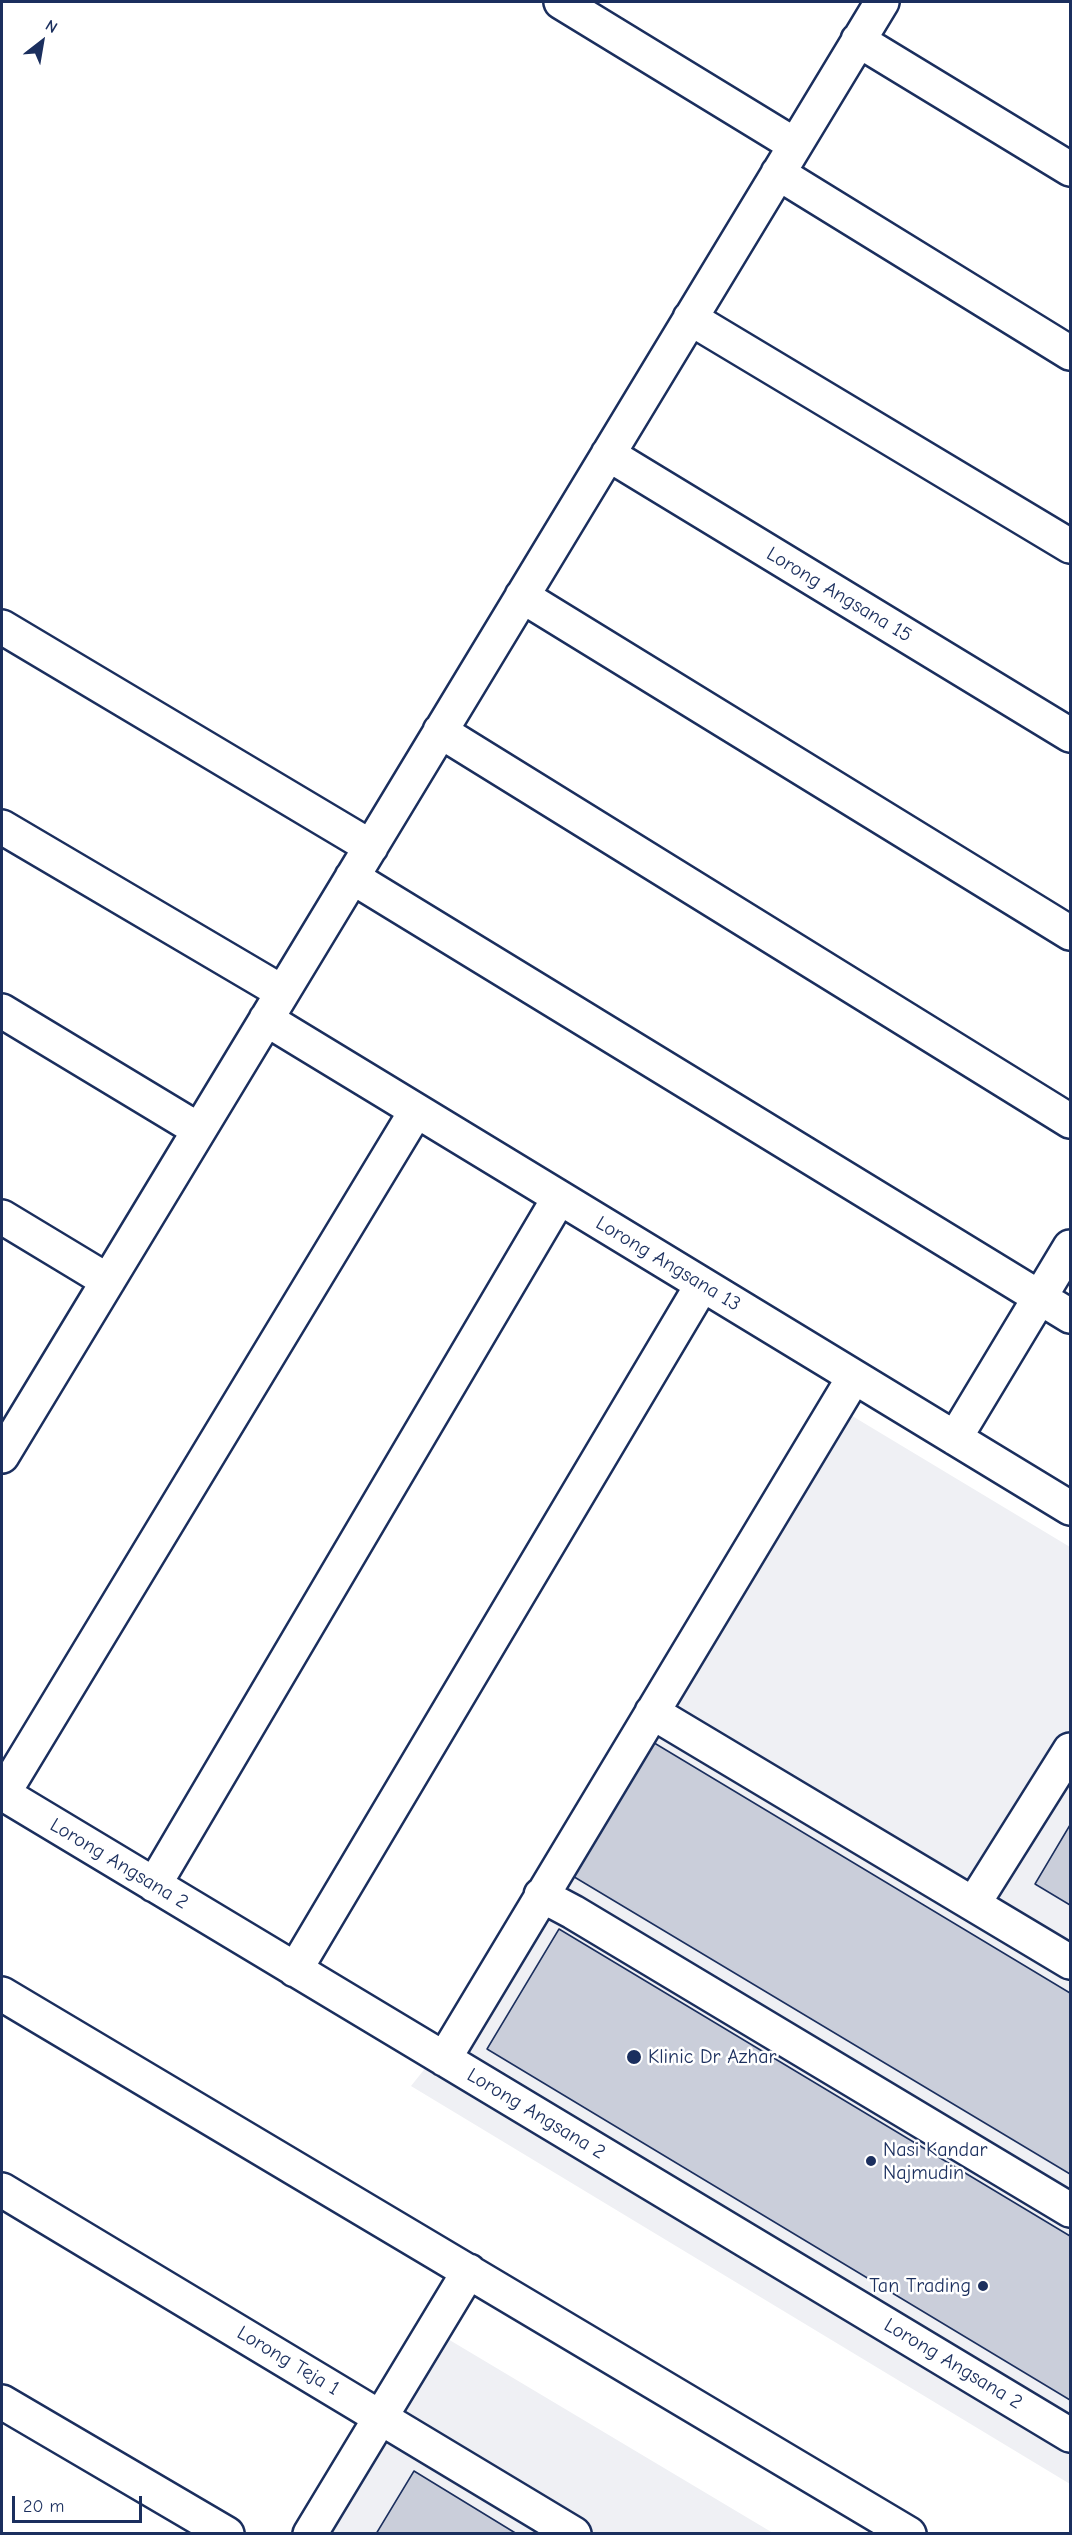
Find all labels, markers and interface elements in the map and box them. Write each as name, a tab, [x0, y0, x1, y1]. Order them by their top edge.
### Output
north arrow	[12, 12, 72, 72]
text: N	[42, 16, 60, 37]
street label: Lorong Angsana 15	[762, 542, 916, 648]
street label: Lorong Angsana 13	[591, 1211, 745, 1317]
street label: Lorong Angsana 2	[45, 1813, 193, 1915]
place label: Klinic Dr Azhar	[648, 2045, 777, 2069]
marker: Klinic Dr Azhar	[625, 2048, 643, 2066]
street label: Lorong Angsana 2	[462, 2063, 610, 2165]
place label: Nasi Kandar Najmudin	[883, 2138, 987, 2185]
marker: Nasi Kandar Najmudin	[864, 2154, 878, 2168]
place label: Tan Trading	[869, 2274, 971, 2298]
marker: Tan Trading	[976, 2279, 990, 2293]
street label: Lorong Angsana 2	[879, 2313, 1027, 2415]
street label: Lorong Teja 1	[232, 2321, 344, 2401]
scale bar	[15, 2484, 146, 2522]
text: 20 m	[23, 2496, 64, 2517]

